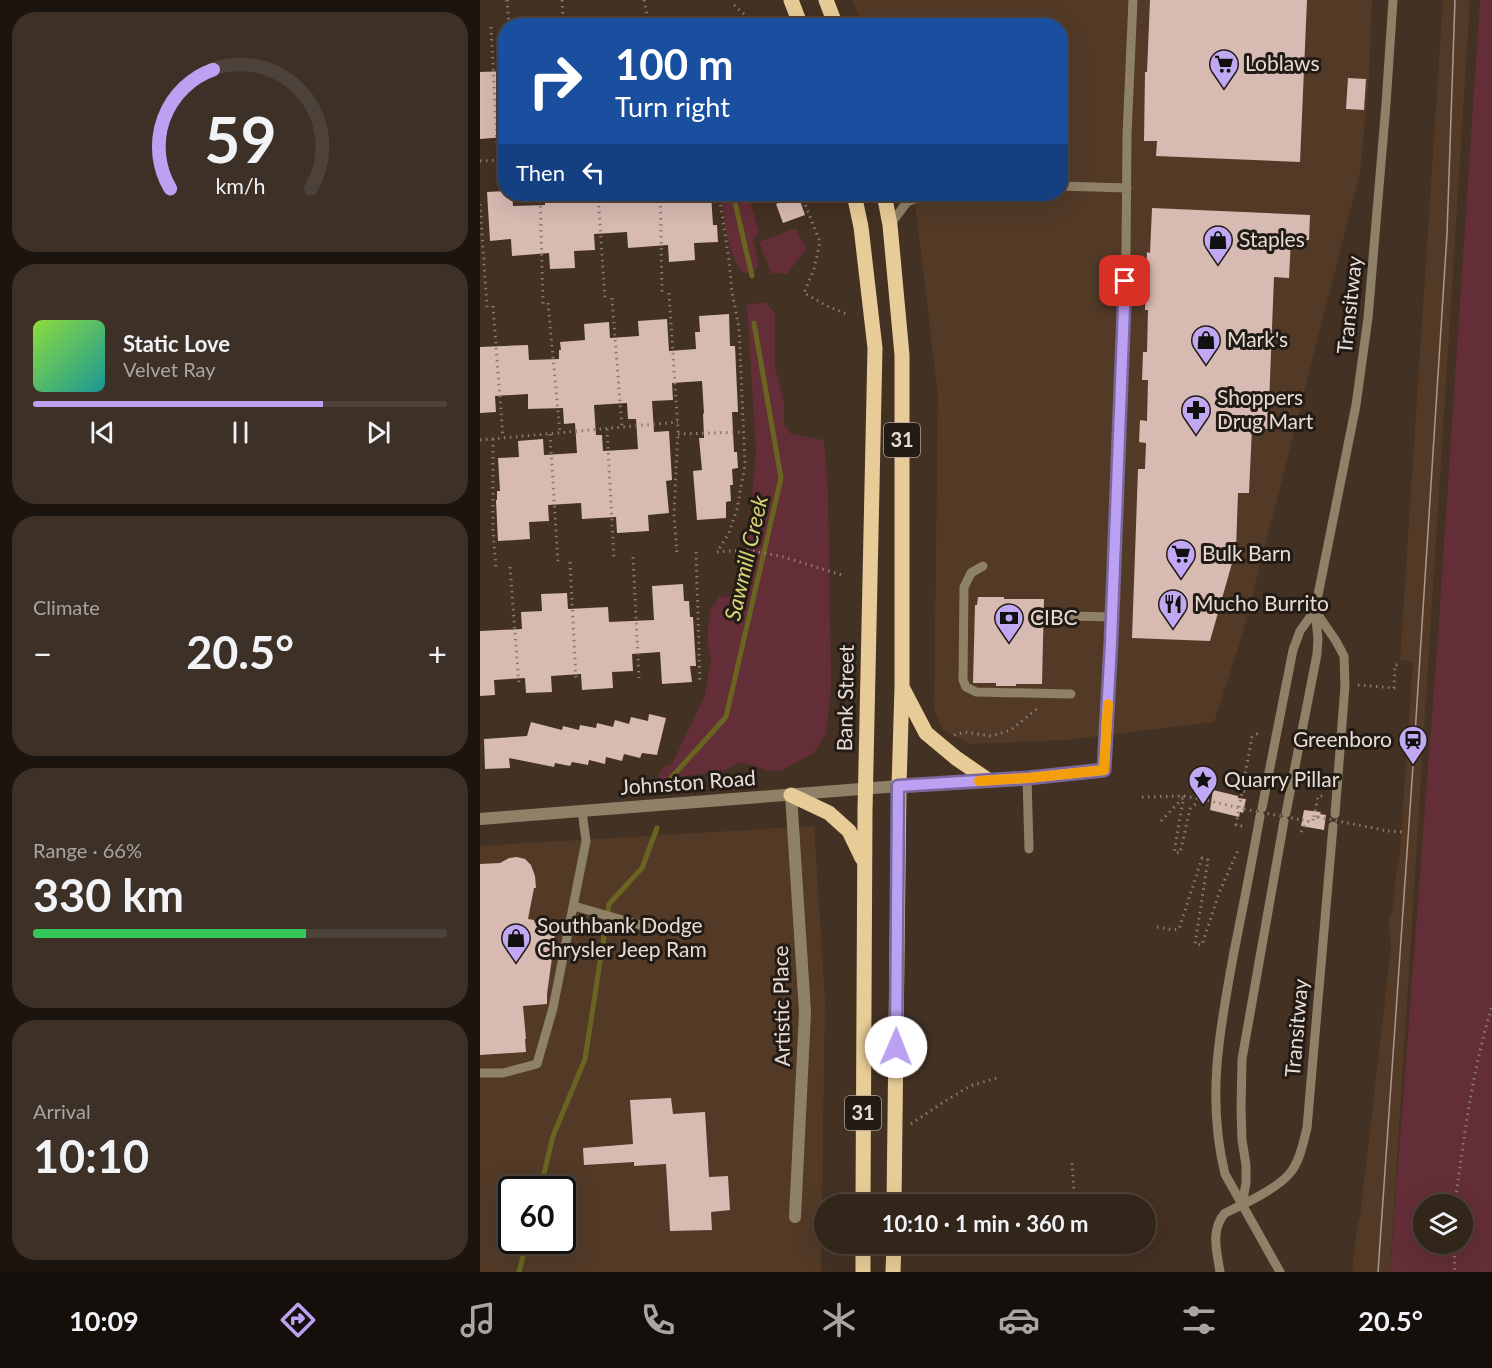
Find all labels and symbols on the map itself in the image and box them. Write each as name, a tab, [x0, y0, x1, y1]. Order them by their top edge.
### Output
supermarket icon: Loblaws	[1208, 48, 1240, 90]
place label: Loblaws	[1245, 50, 1320, 75]
shop icon: Staples	[1202, 224, 1234, 266]
place label: Staples	[1239, 226, 1305, 251]
street label: Transitway	[1331, 254, 1366, 355]
pin	[1099, 255, 1150, 306]
shop icon: Mark's	[1190, 324, 1222, 366]
place label: Mark's	[1227, 326, 1288, 351]
place label: Shoppers Drug Mart	[1217, 384, 1314, 433]
pharmacy icon: Shoppers Drug Mart	[1180, 394, 1212, 436]
road number: 31	[884, 423, 920, 457]
water label: Sawmill Creek	[718, 492, 773, 623]
supermarket icon: Bulk Barn	[1165, 538, 1197, 580]
place label: Bulk Barn	[1202, 540, 1291, 565]
restaurant icon: Mucho Burrito	[1157, 588, 1189, 630]
place label: Mucho Burrito	[1194, 590, 1329, 615]
bank icon: CIBC	[993, 602, 1025, 644]
place label: CIBC	[1030, 604, 1078, 629]
street label: Bank Street	[831, 644, 858, 752]
station icon: Greenboro	[1397, 724, 1429, 766]
place label: Greenboro	[1293, 726, 1392, 751]
street label: Johnston Road	[619, 764, 757, 799]
place icon: Quarry Pillar	[1187, 764, 1219, 806]
place label: Quarry Pillar	[1224, 766, 1340, 791]
place label: Southbank Dodge Chrysler Jeep Ram	[537, 912, 707, 961]
shop icon: Southbank Dodge Chrysler Jeep Ram	[500, 922, 532, 964]
street label: Artistic Place	[767, 945, 794, 1067]
street label: Transitway	[1279, 977, 1312, 1078]
position arrow	[864, 1015, 928, 1079]
road number: 31	[845, 1096, 881, 1130]
speed limit sign: 60	[498, 1176, 576, 1254]

